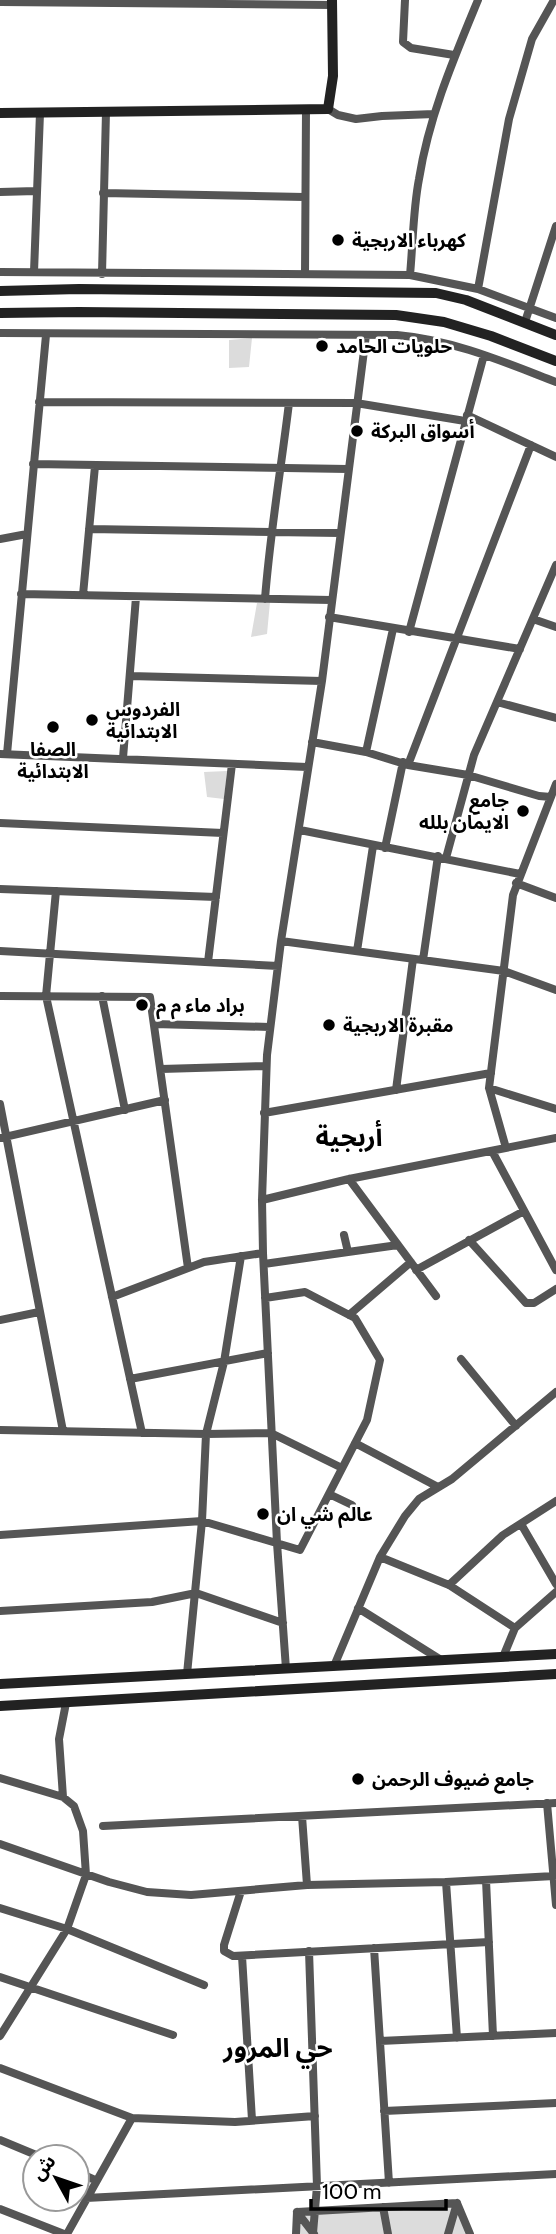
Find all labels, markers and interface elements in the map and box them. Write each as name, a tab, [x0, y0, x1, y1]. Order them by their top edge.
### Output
place label: كهرباء الاربجية	[352, 229, 466, 252]
marker: كهرباء الاربجية	[330, 232, 346, 248]
place label: حلويات الحامد	[336, 335, 452, 358]
marker: حلويات الحامد	[314, 338, 330, 354]
place label: أسواق البركة	[371, 418, 475, 443]
marker: أسواق البركة	[349, 423, 365, 439]
place label: الفردوس الابتدائية	[106, 698, 180, 743]
marker: الفردوس الابتدائية	[84, 712, 100, 728]
marker: الصفا الابتدائية	[45, 719, 61, 735]
place label: الصفا الابتدائية	[17, 738, 89, 783]
place label: جامع الايمان بلله	[419, 789, 509, 834]
marker: جامع الايمان بلله	[515, 803, 531, 819]
place label: براد ماء م م	[156, 994, 245, 1020]
marker: براد ماء م م	[134, 997, 150, 1013]
place label: مقبرة الاربجية	[343, 1014, 454, 1037]
marker: مقبرة الاربجية	[321, 1017, 337, 1033]
district label: أربجية	[315, 1120, 383, 1153]
place label: عالم شي ان	[277, 1503, 373, 1529]
marker: عالم شي ان	[255, 1506, 271, 1522]
place label: جامع ضيوف الرحمن	[372, 1768, 534, 1794]
marker: جامع ضيوف الرحمن	[350, 1771, 366, 1787]
district label: حي المرور	[222, 2032, 333, 2069]
north arrow	[21, 2143, 91, 2213]
text: ش	[26, 2150, 61, 2185]
scale bar	[311, 2168, 446, 2212]
text: 100 m	[322, 2179, 381, 2204]

